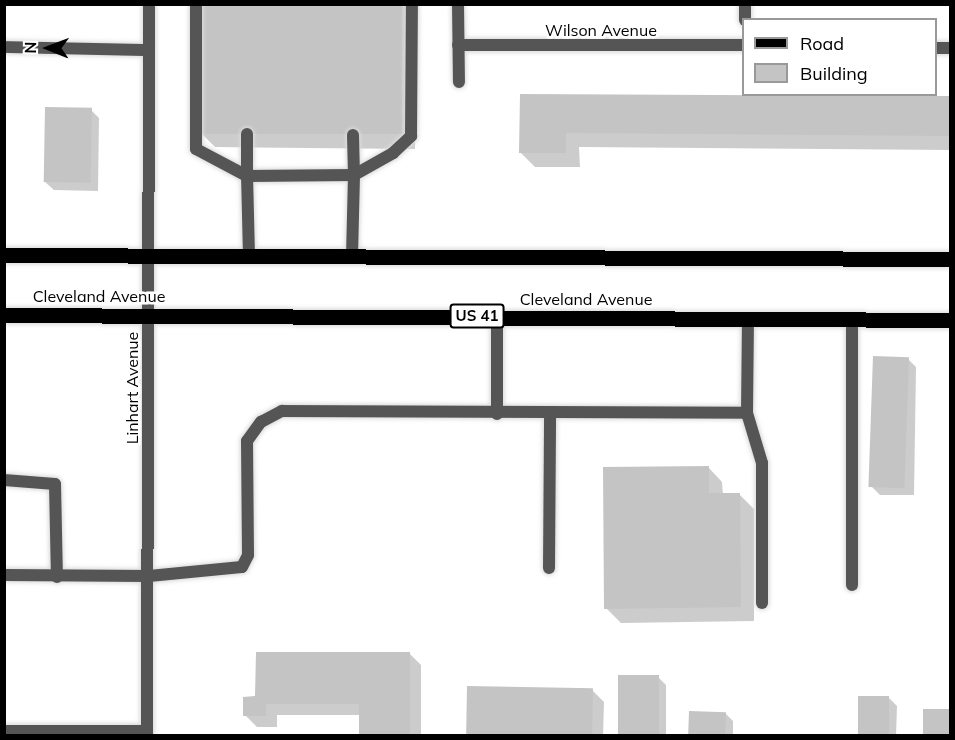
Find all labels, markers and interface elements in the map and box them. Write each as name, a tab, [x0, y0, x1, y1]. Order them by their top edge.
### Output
north arrow	[18, 18, 78, 78]
legend	[742, 18, 937, 96]
street label: Wilson Avenue	[545, 20, 657, 40]
text: Road	[800, 32, 844, 55]
text: N	[20, 41, 40, 54]
text: Building	[800, 62, 868, 85]
street label: Cleveland Avenue	[33, 286, 165, 306]
street label: Cleveland Avenue	[520, 289, 652, 309]
road number: US 41	[448, 304, 506, 328]
street label: Linhart Avenue	[122, 332, 142, 444]

